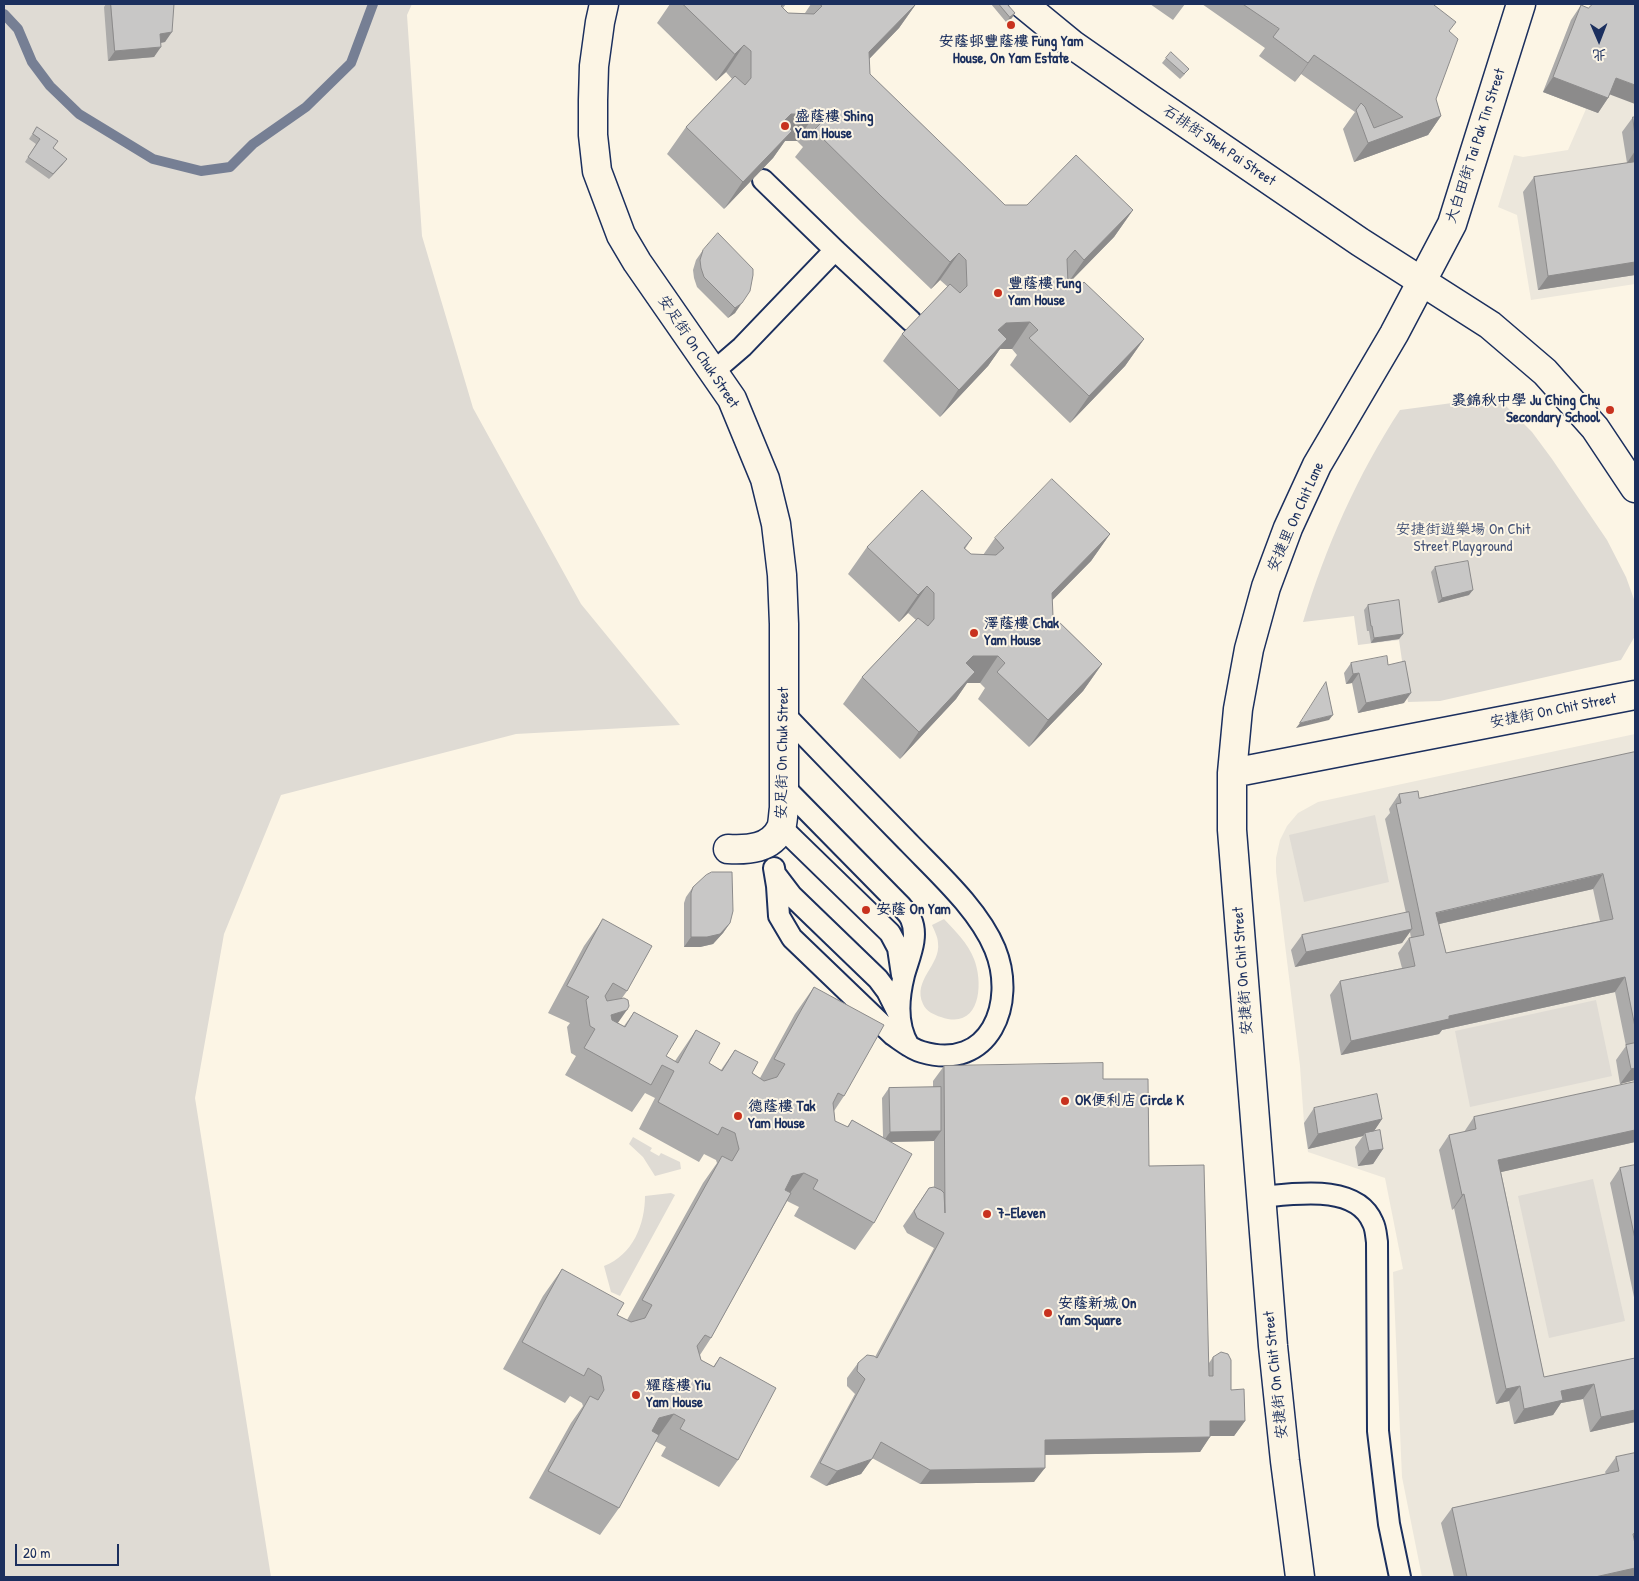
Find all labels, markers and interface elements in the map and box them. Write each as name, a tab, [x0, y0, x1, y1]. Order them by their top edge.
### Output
north arrow	[1574, 15, 1624, 65]
marker: 安蔭邨豐蔭樓 Fung Yam House, On Yam Estate	[1005, 19, 1017, 31]
place label: 安蔭邨豐蔭樓 Fung Yam House, On Yam Estate	[939, 33, 1083, 68]
text: 北	[1592, 46, 1606, 65]
street label: 大白田街 Tai Pak Tin Street	[1442, 66, 1510, 226]
street label: 石排街 Shek Pai Street	[1159, 102, 1279, 190]
place label: 盛蔭樓 Shing Yam House	[795, 108, 873, 143]
marker: 盛蔭樓 Shing Yam House	[779, 120, 791, 132]
place label: 豐蔭樓 Fung Yam House	[1008, 275, 1082, 310]
marker: 豐蔭樓 Fung Yam House	[992, 287, 1004, 299]
street label: 安足街 On Chuk Street	[654, 292, 742, 412]
place label: 裘錦秋中學 Ju Ching Chu Secondary School	[1451, 392, 1600, 427]
marker: 裘錦秋中學 Ju Ching Chu Secondary School	[1604, 404, 1616, 416]
street label: 安捷里 On Chit Lane	[1264, 460, 1328, 574]
park label: 安捷街遊樂場 On Chit Street Playground	[1395, 521, 1531, 556]
place label: 澤蔭樓 Chak Yam House	[984, 615, 1059, 650]
marker: 澤蔭樓 Chak Yam House	[968, 627, 980, 639]
street label: 安足街 On Chuk Street	[773, 687, 793, 819]
street label: 安捷街 On Chit Street	[1488, 690, 1618, 732]
place label: 安蔭 On Yam	[876, 901, 951, 919]
marker: 安蔭 On Yam	[860, 904, 872, 916]
street label: 安捷街 On Chit Street	[1230, 906, 1256, 1036]
place label: OK便利店 Circle K	[1075, 1092, 1184, 1110]
marker: OK便利店 Circle K	[1059, 1095, 1071, 1107]
place label: 德蔭樓 Tak Yam House	[748, 1098, 816, 1133]
marker: 德蔭樓 Tak Yam House	[732, 1110, 744, 1122]
place label: 7-Eleven	[997, 1205, 1046, 1223]
marker: 7-Eleven	[981, 1208, 993, 1220]
place label: 安蔭新城 On Yam Square	[1058, 1295, 1137, 1330]
marker: 安蔭新城 On Yam Square	[1042, 1307, 1054, 1319]
street label: 安捷街 On Chit Street	[1260, 1310, 1292, 1440]
place label: 耀蔭樓 Yiu Yam House	[646, 1377, 710, 1412]
marker: 耀蔭樓 Yiu Yam House	[630, 1389, 642, 1401]
scale bar	[18, 1534, 121, 1566]
text: 20 m	[23, 1542, 50, 1563]

